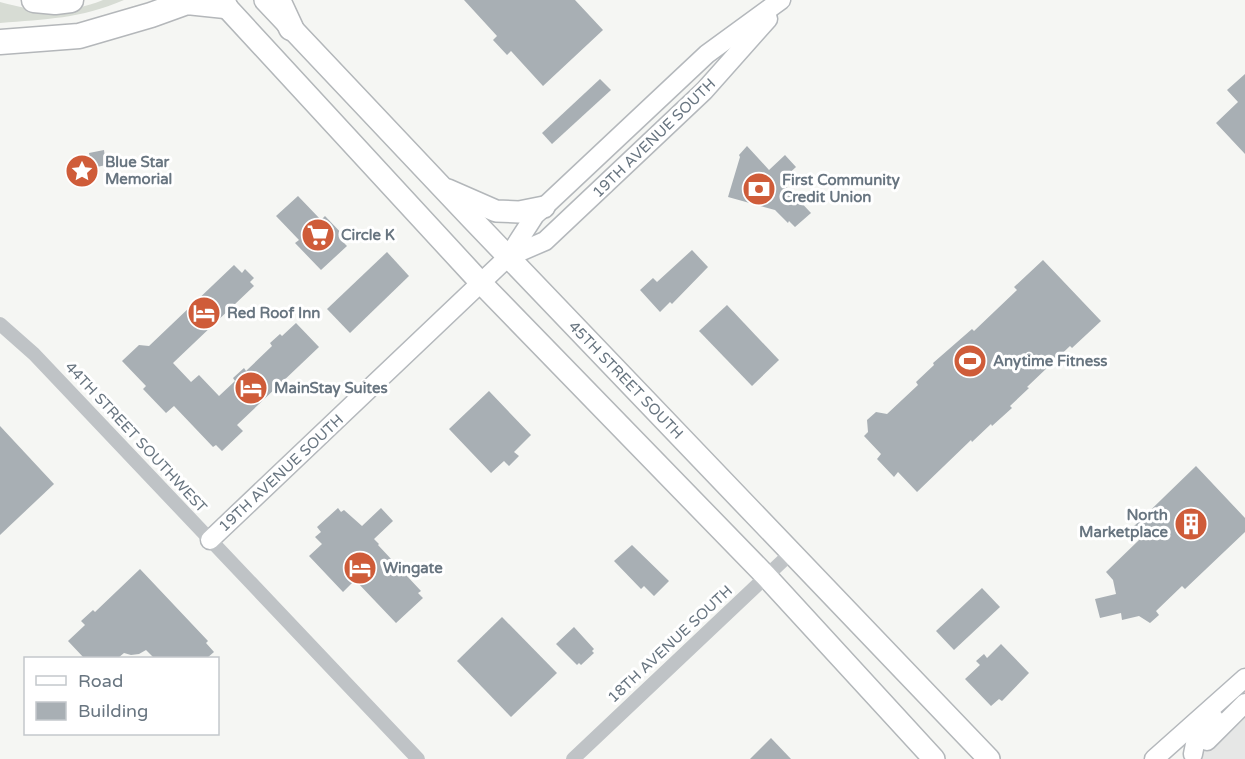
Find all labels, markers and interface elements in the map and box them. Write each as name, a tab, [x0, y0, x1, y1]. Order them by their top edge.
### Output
street label: 19TH AVENUE SOUTH	[589, 75, 719, 201]
place icon: Blue Star Memorial	[64, 153, 100, 189]
place label: Blue Star Memorial	[105, 153, 172, 188]
bank icon: First Community Credit Union	[741, 171, 777, 207]
place label: First Community Credit Union	[782, 171, 900, 206]
supermarket icon: Circle K	[300, 217, 336, 253]
place label: Circle K	[341, 226, 395, 244]
hotel icon: Red Roof Inn	[186, 295, 222, 331]
place label: Red Roof Inn	[227, 304, 320, 322]
street label: 45TH STREET SOUTH	[565, 317, 687, 443]
sports icon: Anytime Fitness	[952, 343, 988, 379]
place label: Anytime Fitness	[993, 352, 1108, 371]
street label: 44TH STREET SOUTHWEST	[61, 358, 211, 516]
hotel icon: MainStay Suites	[233, 370, 269, 406]
place label: MainStay Suites	[274, 379, 388, 398]
street label: 19TH AVENUE SOUTH	[215, 411, 347, 535]
place label: North Marketplace	[1079, 506, 1169, 542]
building icon: North Marketplace	[1173, 506, 1209, 542]
hotel icon: Wingate	[342, 550, 378, 586]
place label: Wingate	[383, 559, 443, 578]
street label: 18TH AVENUE SOUTH	[604, 582, 736, 706]
legend	[24, 657, 219, 735]
text: Road	[78, 670, 123, 692]
text: Building	[78, 700, 148, 722]

